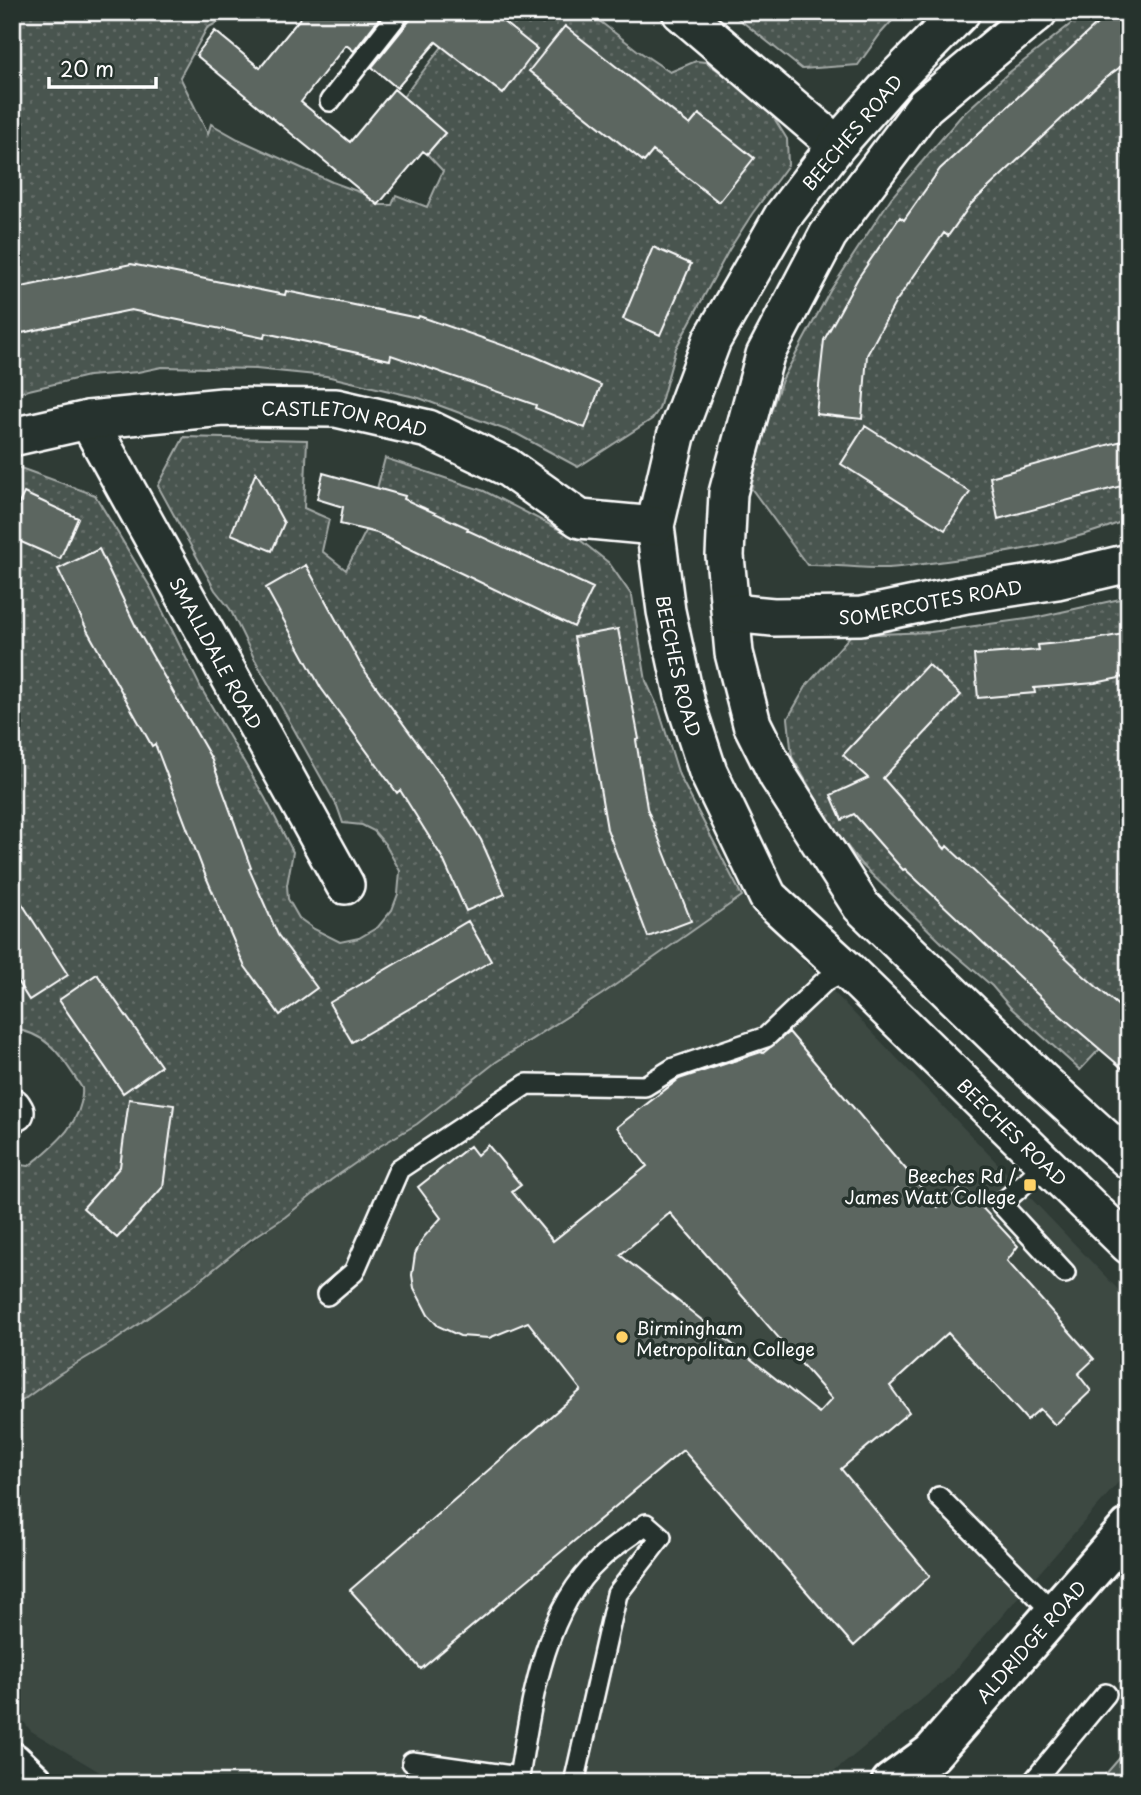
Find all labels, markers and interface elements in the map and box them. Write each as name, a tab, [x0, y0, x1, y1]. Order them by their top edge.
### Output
scale bar	[49, 46, 156, 90]
text: 20 m	[60, 52, 114, 84]
street label: BEECHES ROAD	[795, 68, 909, 196]
street label: CASTLETON ROAD	[261, 394, 430, 442]
street label: SMALLDALE ROAD	[164, 572, 270, 734]
street label: SOMERCOTES ROAD	[838, 572, 1024, 630]
street label: BEECHES ROAD	[651, 594, 709, 740]
street label: BEECHES ROAD	[952, 1072, 1074, 1192]
place label: Beeches Rd / James Watt College	[845, 1162, 1017, 1210]
marker: Beeches Rd / James Watt College	[1022, 1177, 1038, 1193]
place label: Birmingham Metropolitan College	[636, 1314, 815, 1362]
marker: Birmingham Metropolitan College	[614, 1329, 630, 1345]
street label: ALDRIDGE ROAD	[969, 1573, 1092, 1708]

